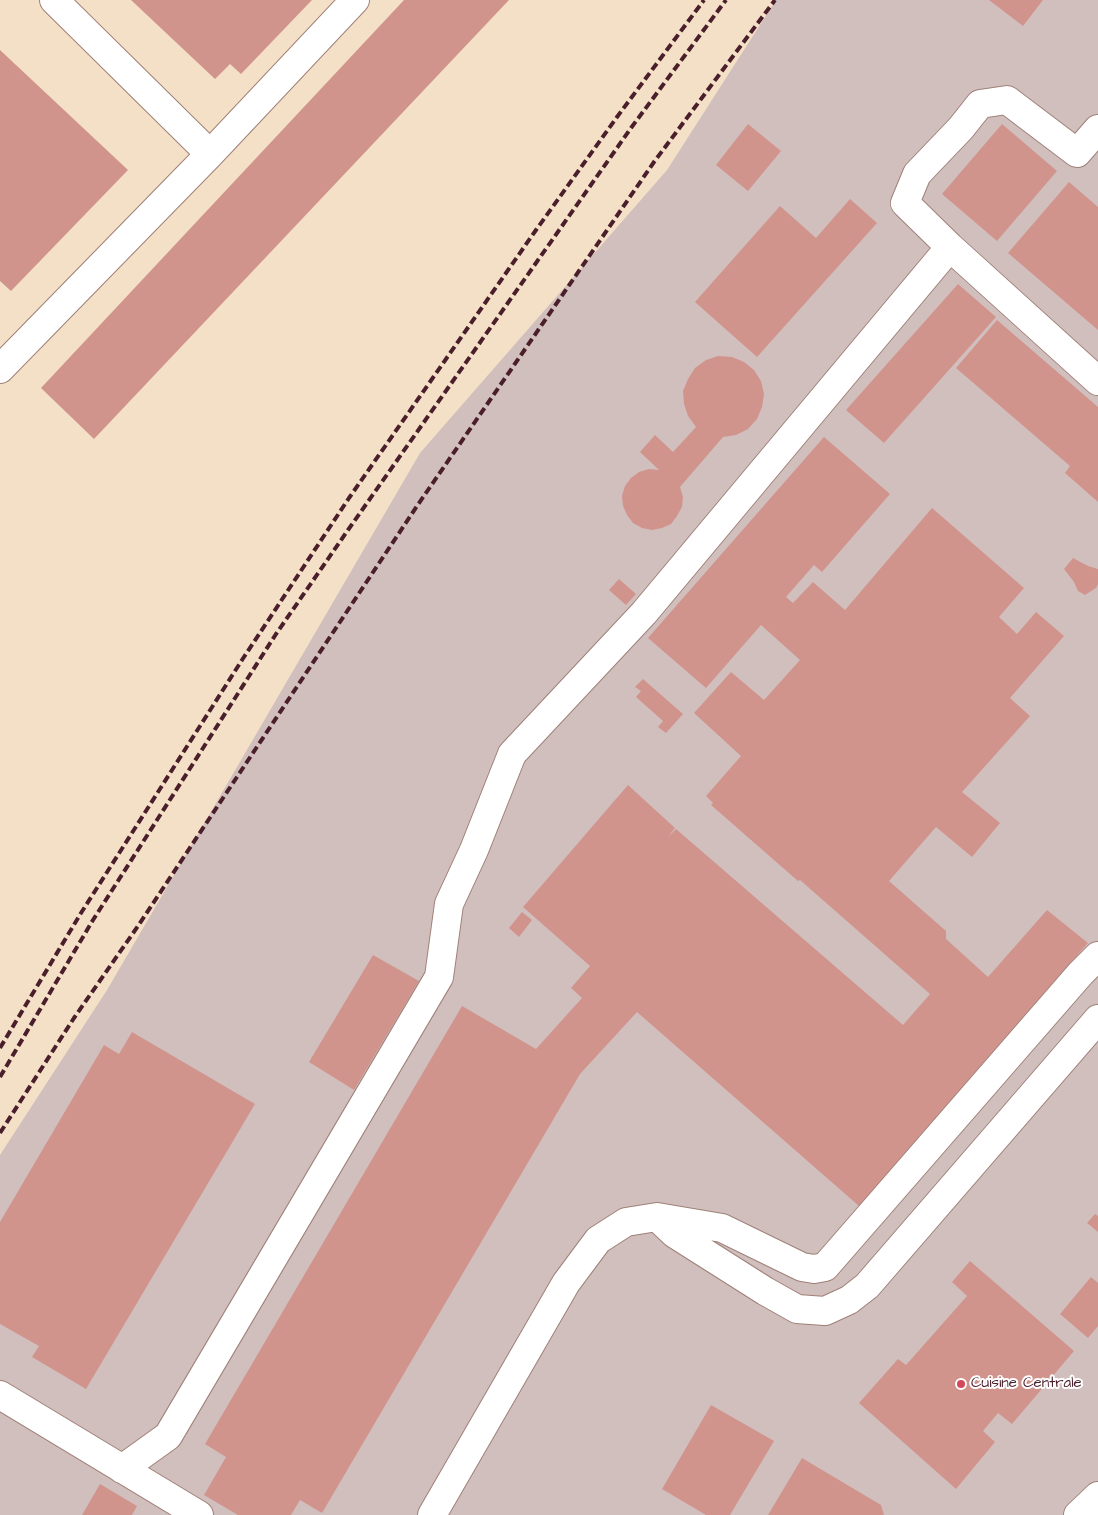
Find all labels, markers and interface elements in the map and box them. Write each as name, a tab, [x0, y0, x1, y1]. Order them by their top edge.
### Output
place label: Cuisine Centrale	[971, 1375, 1082, 1393]
marker: Cuisine Centrale	[955, 1378, 967, 1390]

